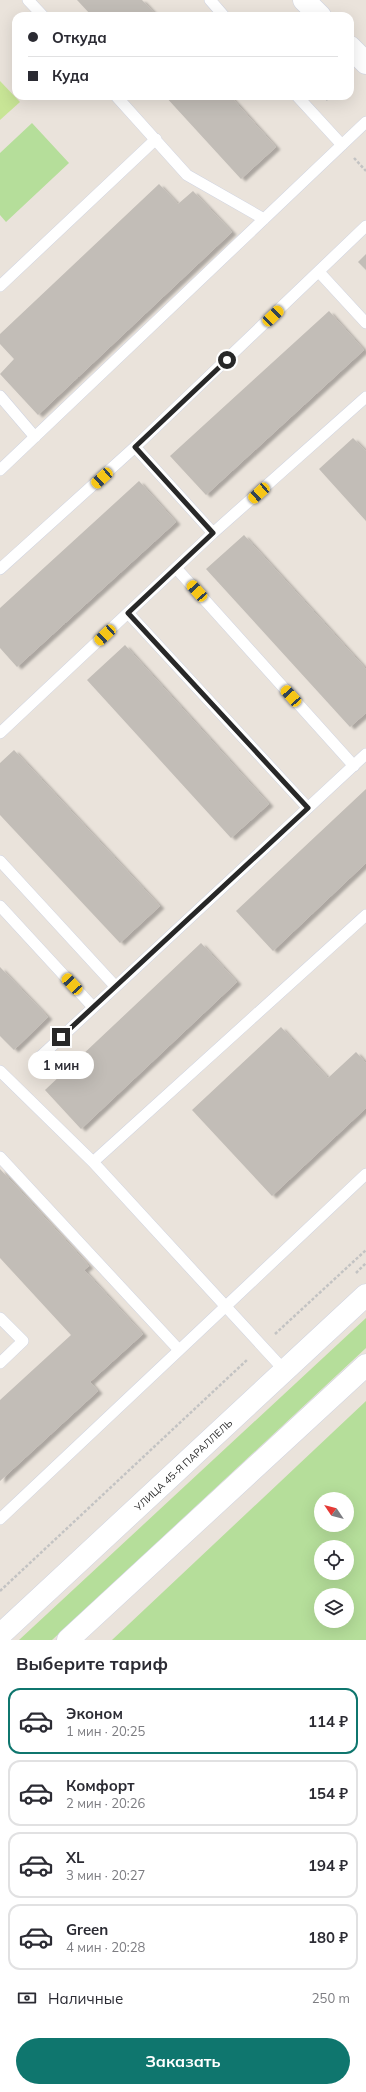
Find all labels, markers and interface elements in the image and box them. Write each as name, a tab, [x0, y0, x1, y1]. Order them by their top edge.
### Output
text: Откуда	[52, 28, 107, 47]
text: Куда	[52, 66, 89, 85]
car	[260, 303, 286, 329]
route start	[218, 351, 236, 369]
car	[89, 466, 115, 490]
car	[246, 481, 272, 505]
car	[185, 578, 209, 604]
car	[92, 622, 118, 648]
car	[279, 683, 303, 709]
car	[59, 971, 85, 997]
route end	[52, 1028, 70, 1046]
callout: 1 мин	[28, 1051, 94, 1079]
text: 1 мин	[43, 1057, 79, 1073]
street label: УЛИЦА 45-Я ПАРАЛЛЕЛЬ	[131, 1416, 235, 1515]
north arrow	[314, 1492, 354, 1532]
map controls	[314, 1492, 354, 1628]
button: locate	[314, 1540, 354, 1580]
button: layers	[314, 1588, 354, 1628]
text: Выберите тариф	[16, 1652, 168, 1675]
icon: car	[18, 1703, 54, 1739]
text: Эконом	[66, 1704, 123, 1723]
text: 114 ₽	[308, 1712, 348, 1731]
text: 1 мин · 20:25	[66, 1723, 145, 1739]
icon: car	[18, 1775, 54, 1811]
text: Комфорт	[66, 1776, 135, 1795]
text: 154 ₽	[308, 1784, 348, 1803]
text: 2 мин · 20:26	[66, 1795, 145, 1811]
icon: car	[18, 1847, 54, 1883]
text: XL	[66, 1848, 84, 1867]
text: 194 ₽	[308, 1856, 348, 1875]
text: 3 мин · 20:27	[66, 1867, 145, 1883]
icon: car	[18, 1919, 54, 1955]
text: Green	[66, 1920, 108, 1939]
text: 180 ₽	[308, 1928, 348, 1947]
text: 4 мин · 20:28	[66, 1939, 145, 1955]
icon: cash	[16, 1987, 38, 2009]
text: Наличные	[48, 1989, 123, 2008]
text: 250 m	[312, 1990, 350, 2006]
button: Заказать	[16, 2038, 350, 2084]

